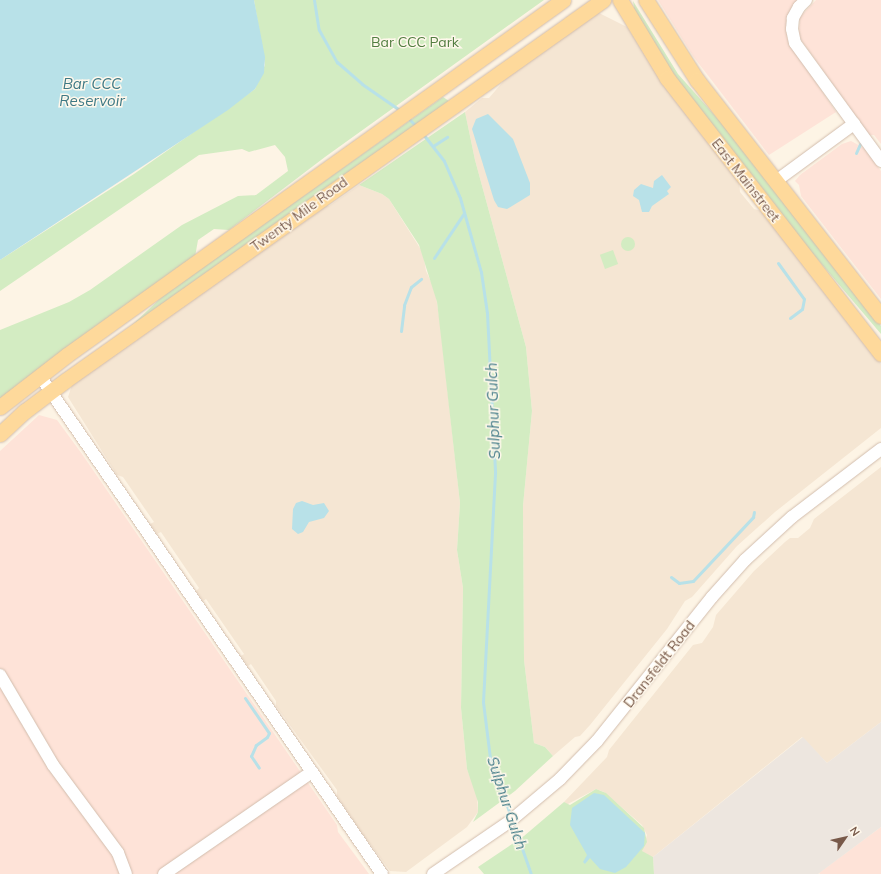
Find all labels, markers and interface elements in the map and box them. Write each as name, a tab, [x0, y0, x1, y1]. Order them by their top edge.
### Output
park label: Bar CCC Park	[371, 34, 459, 50]
water label: Bar CCC Reservoir	[59, 74, 125, 109]
street label: East Mainstreet	[708, 135, 784, 225]
street label: Twenty Mile Road	[247, 173, 351, 255]
water label: Sulphur Gulch	[482, 362, 504, 460]
street label: Dransfeldt Road	[620, 617, 698, 711]
water label: Sulphur Gulch	[483, 754, 531, 852]
north arrow	[825, 818, 865, 858]
text: N	[847, 824, 863, 839]

